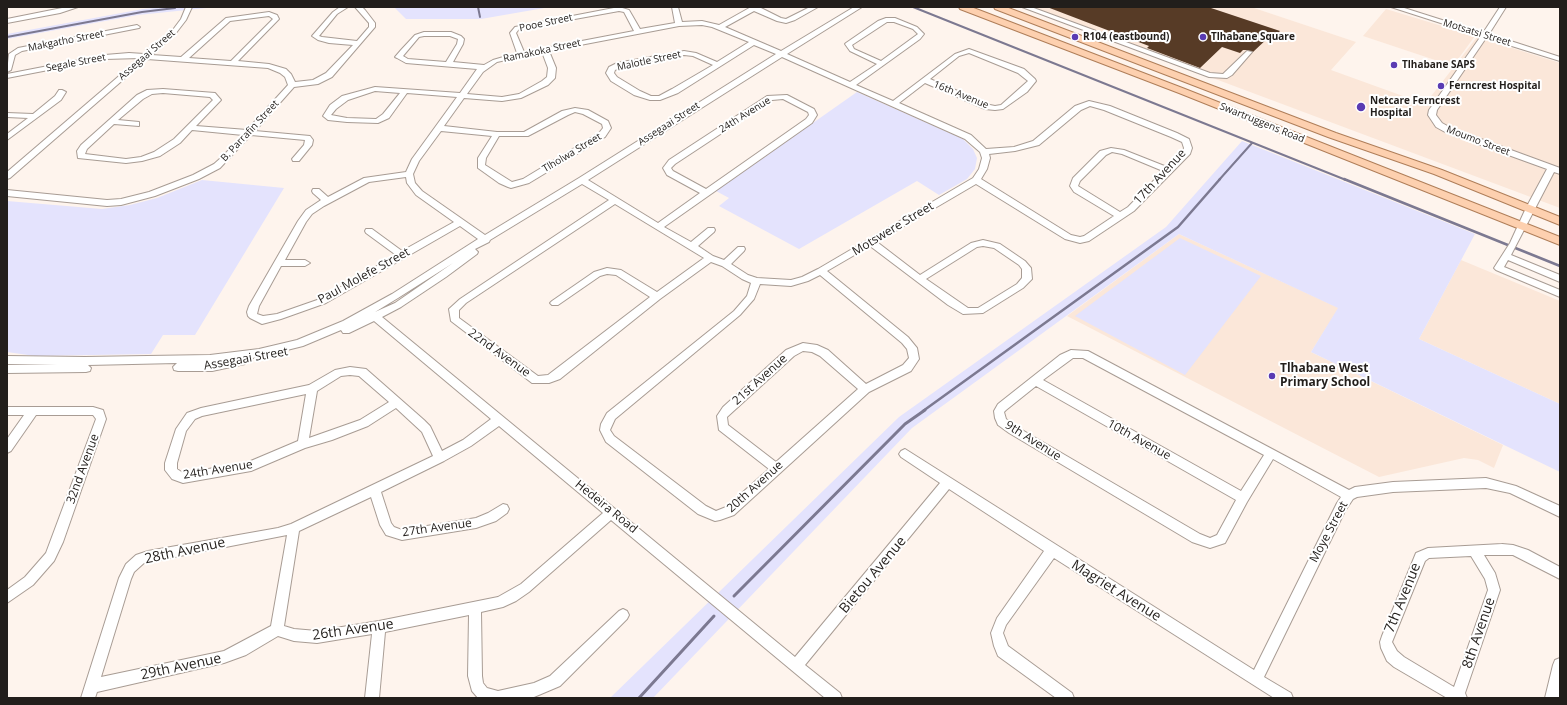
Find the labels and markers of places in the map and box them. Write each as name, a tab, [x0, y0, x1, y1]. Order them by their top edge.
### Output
place label: R104 (eastbound)	[1083, 31, 1169, 43]
place label: Tlhabane Square	[1211, 31, 1295, 43]
marker: R104 (eastbound)	[1070, 32, 1080, 42]
marker: Tlhabane Square	[1198, 32, 1208, 42]
place label: Tlhabane SAPS	[1402, 59, 1475, 71]
marker: Tlhabane SAPS	[1389, 60, 1399, 70]
place label: Ferncrest Hospital	[1449, 80, 1541, 92]
marker: Ferncrest Hospital	[1436, 81, 1446, 91]
place label: Netcare Ferncrest Hospital	[1370, 95, 1460, 118]
marker: Netcare Ferncrest Hospital	[1355, 101, 1367, 113]
place label: Tlhabane West Primary School	[1280, 362, 1370, 390]
marker: Tlhabane West Primary School	[1267, 371, 1277, 381]

